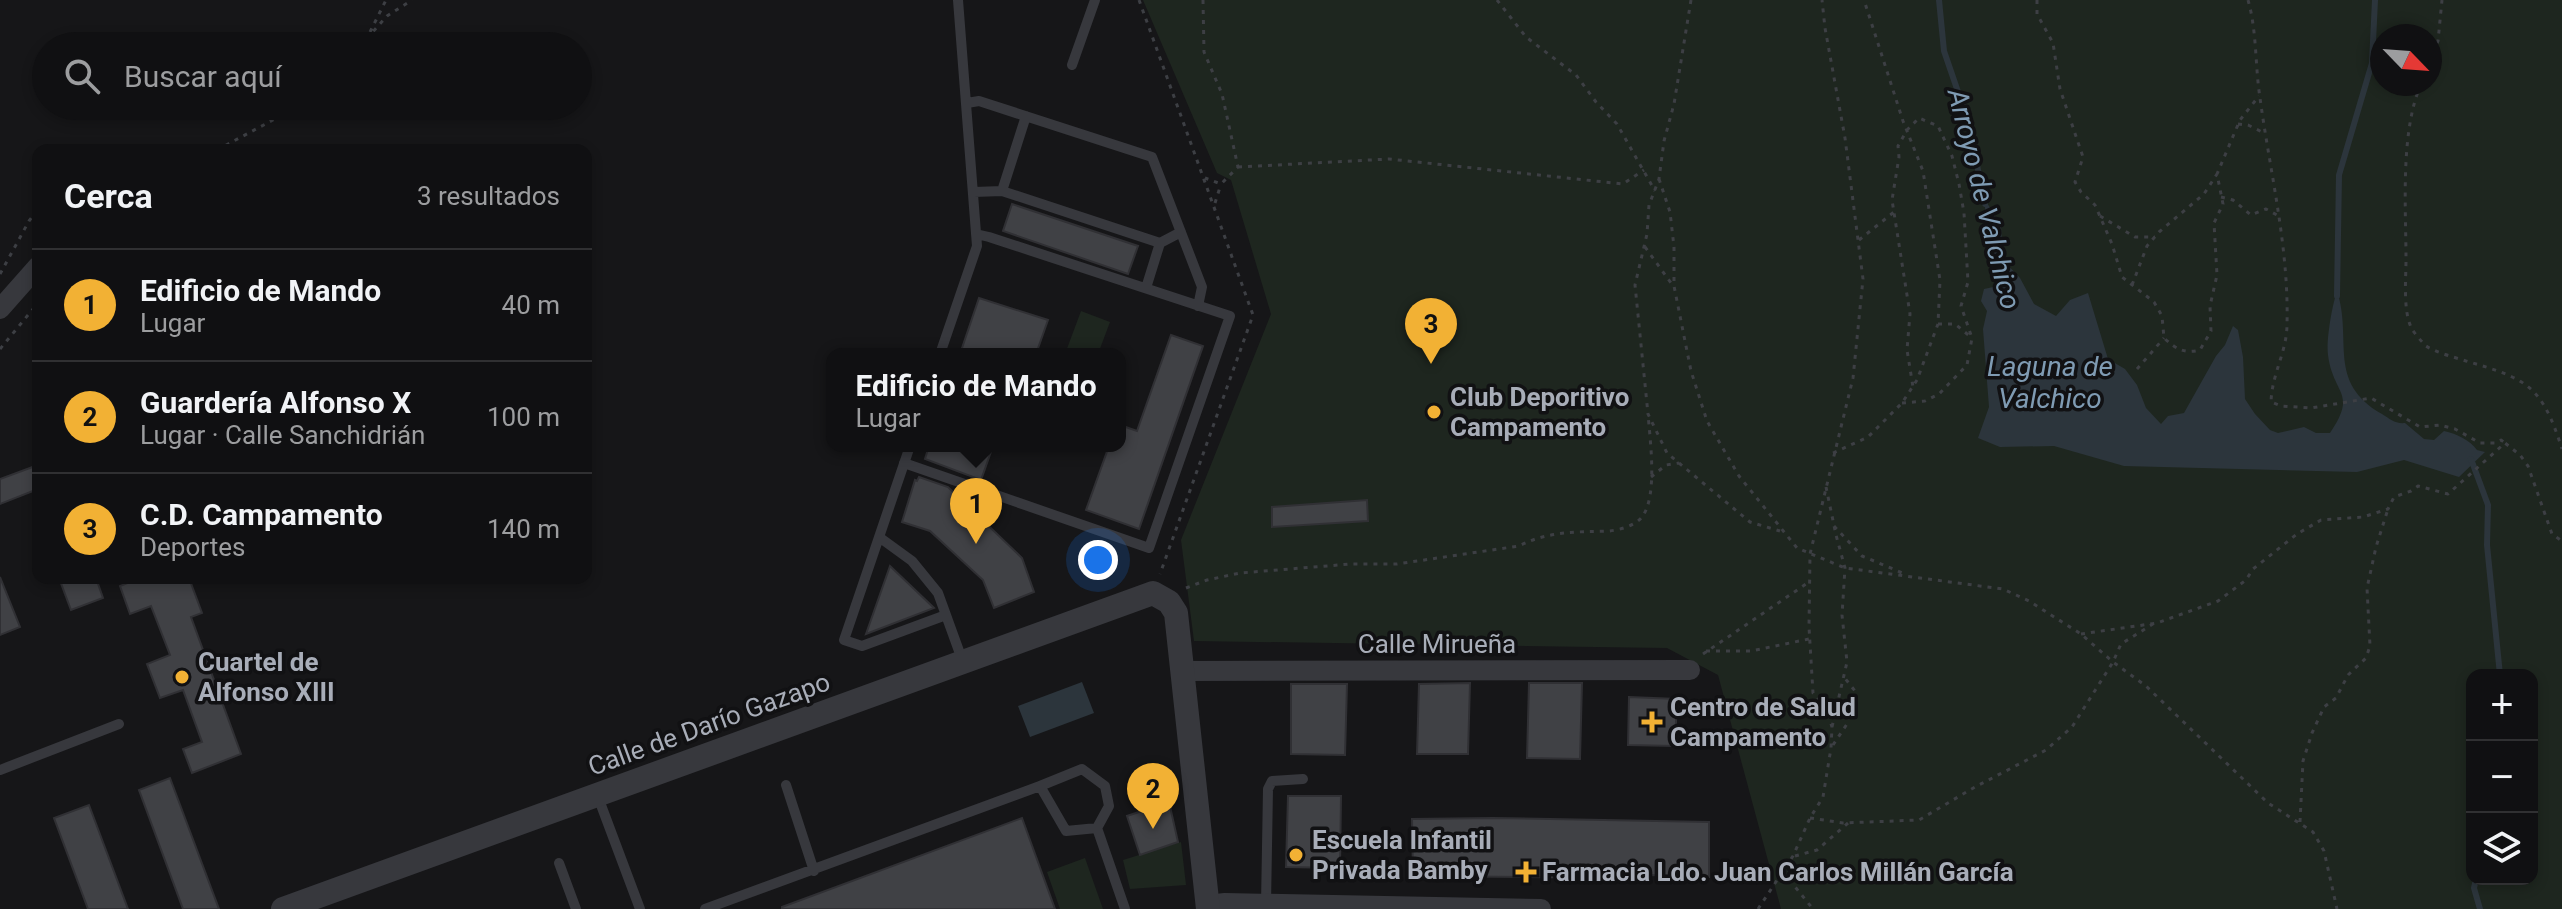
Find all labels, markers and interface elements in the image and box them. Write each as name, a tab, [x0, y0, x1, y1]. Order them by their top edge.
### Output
north arrow	[2370, 24, 2442, 96]
search box	[32, 32, 592, 120]
icon: search	[60, 54, 104, 98]
text: Buscar aquí	[124, 59, 282, 94]
water label: Arroyo de Valchico	[1940, 83, 2027, 313]
text: Cerca	[64, 176, 153, 216]
text: 3 resultados	[417, 181, 560, 211]
text: Edificio de Mando	[140, 273, 381, 308]
text: 1	[83, 290, 97, 320]
text: 40 m	[502, 290, 560, 320]
pin: 3	[1405, 298, 1457, 364]
text: Lugar	[140, 308, 205, 338]
popup	[826, 348, 1126, 452]
water label: Laguna de Valchico	[1987, 350, 2113, 415]
text: Edificio de Mando	[855, 368, 1097, 403]
place label: Club Deporitivo Campamento	[1450, 382, 1630, 442]
text: Guardería Alfonso X	[140, 385, 411, 420]
text: 2	[83, 402, 97, 432]
text: 100 m	[487, 402, 560, 432]
text: Lugar	[855, 403, 921, 433]
marker: Club Deporitivo Campamento	[1425, 403, 1443, 421]
text: Lugar · Calle Sanchidrián	[140, 420, 425, 450]
pin: 1	[950, 478, 1002, 544]
text: C.D. Campamento	[140, 497, 383, 532]
text: 3	[83, 514, 97, 544]
text: 140 m	[487, 514, 560, 544]
text: Deportes	[140, 532, 245, 562]
your location	[1078, 540, 1118, 580]
street label: Calle Mirueña	[1358, 629, 1516, 659]
place label: Cuartel de Alfonso XIII	[198, 647, 335, 707]
street label: Calle de Darío Gazapo	[584, 666, 834, 782]
marker: Cuartel de Alfonso XIII	[173, 668, 191, 686]
map controls	[2466, 669, 2538, 885]
button: +	[2466, 669, 2538, 741]
place label: Centro de Salud Campamento	[1670, 692, 1856, 752]
marker: Centro de Salud Campamento	[1641, 711, 1663, 733]
button: −	[2466, 741, 2538, 813]
pin: 2	[1127, 763, 1179, 829]
button: layers	[2466, 813, 2538, 885]
place label: Escuela Infantil Privada Bamby	[1312, 825, 1492, 885]
marker: Escuela Infantil Privada Bamby	[1287, 846, 1305, 864]
place label: Farmacia Ldo. Juan Carlos Millán García	[1542, 857, 2014, 887]
marker: Farmacia Ldo. Juan Carlos Millán García	[1517, 863, 1535, 881]

